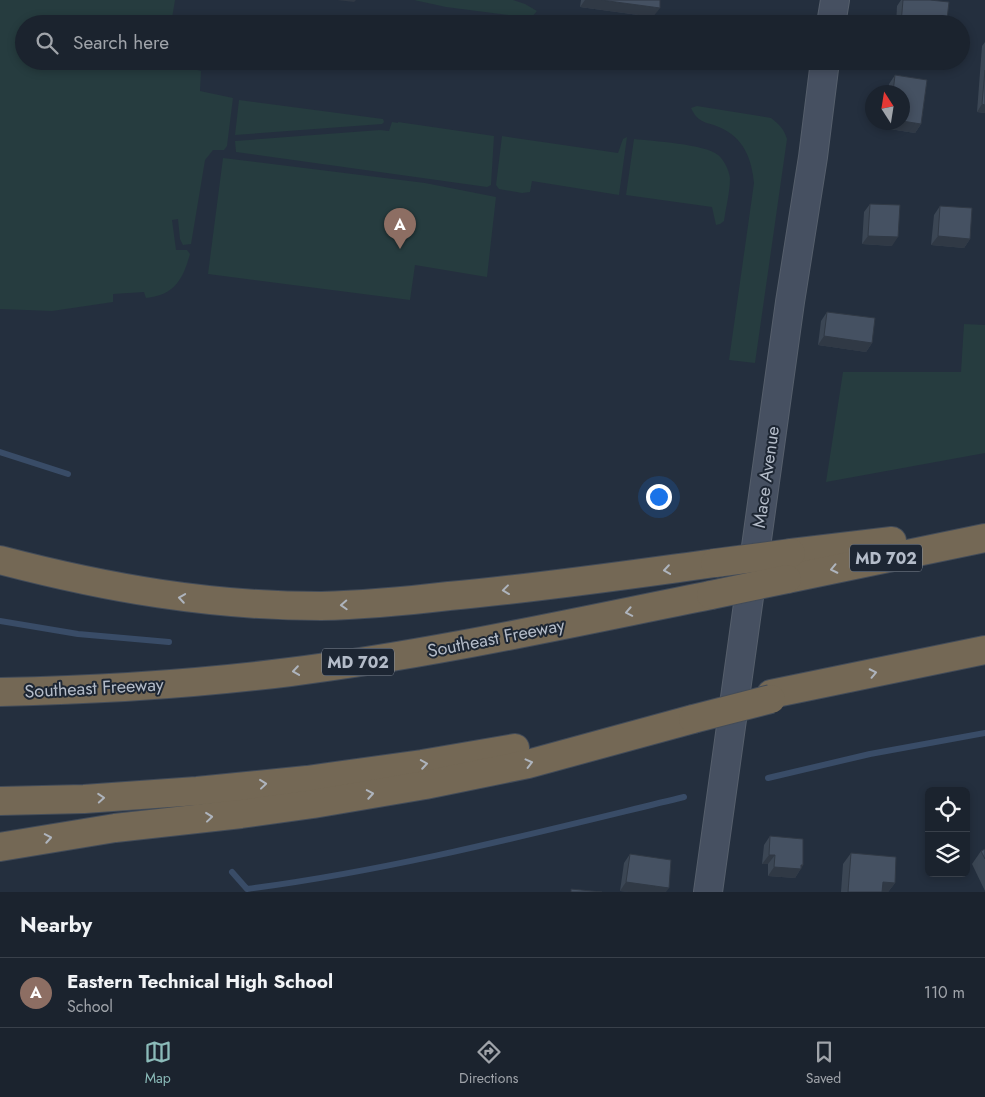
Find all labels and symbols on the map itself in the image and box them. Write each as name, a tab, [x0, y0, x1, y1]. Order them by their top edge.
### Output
north arrow	[865, 85, 910, 130]
pin: A	[384, 208, 416, 249]
street label: Mace Avenue	[746, 424, 786, 530]
your location	[646, 484, 672, 510]
road number: MD 702	[850, 544, 922, 572]
one-way arrow	[830, 563, 839, 574]
one-way arrow	[663, 564, 671, 575]
one-way arrow	[501, 584, 509, 595]
one-way arrow	[177, 593, 185, 604]
one-way arrow	[340, 599, 348, 610]
one-way arrow	[624, 606, 633, 616]
street label: Southeast Freeway	[425, 612, 567, 664]
road number: MD 702	[322, 649, 394, 676]
one-way arrow	[292, 665, 300, 676]
one-way arrow	[869, 669, 878, 679]
street label: Southeast Freeway	[24, 671, 164, 705]
one-way arrow	[525, 758, 534, 769]
one-way arrow	[420, 759, 429, 769]
one-way arrow	[259, 779, 267, 790]
one-way arrow	[366, 790, 374, 800]
one-way arrow	[97, 793, 105, 804]
one-way arrow	[205, 812, 213, 823]
one-way arrow	[44, 834, 52, 844]

